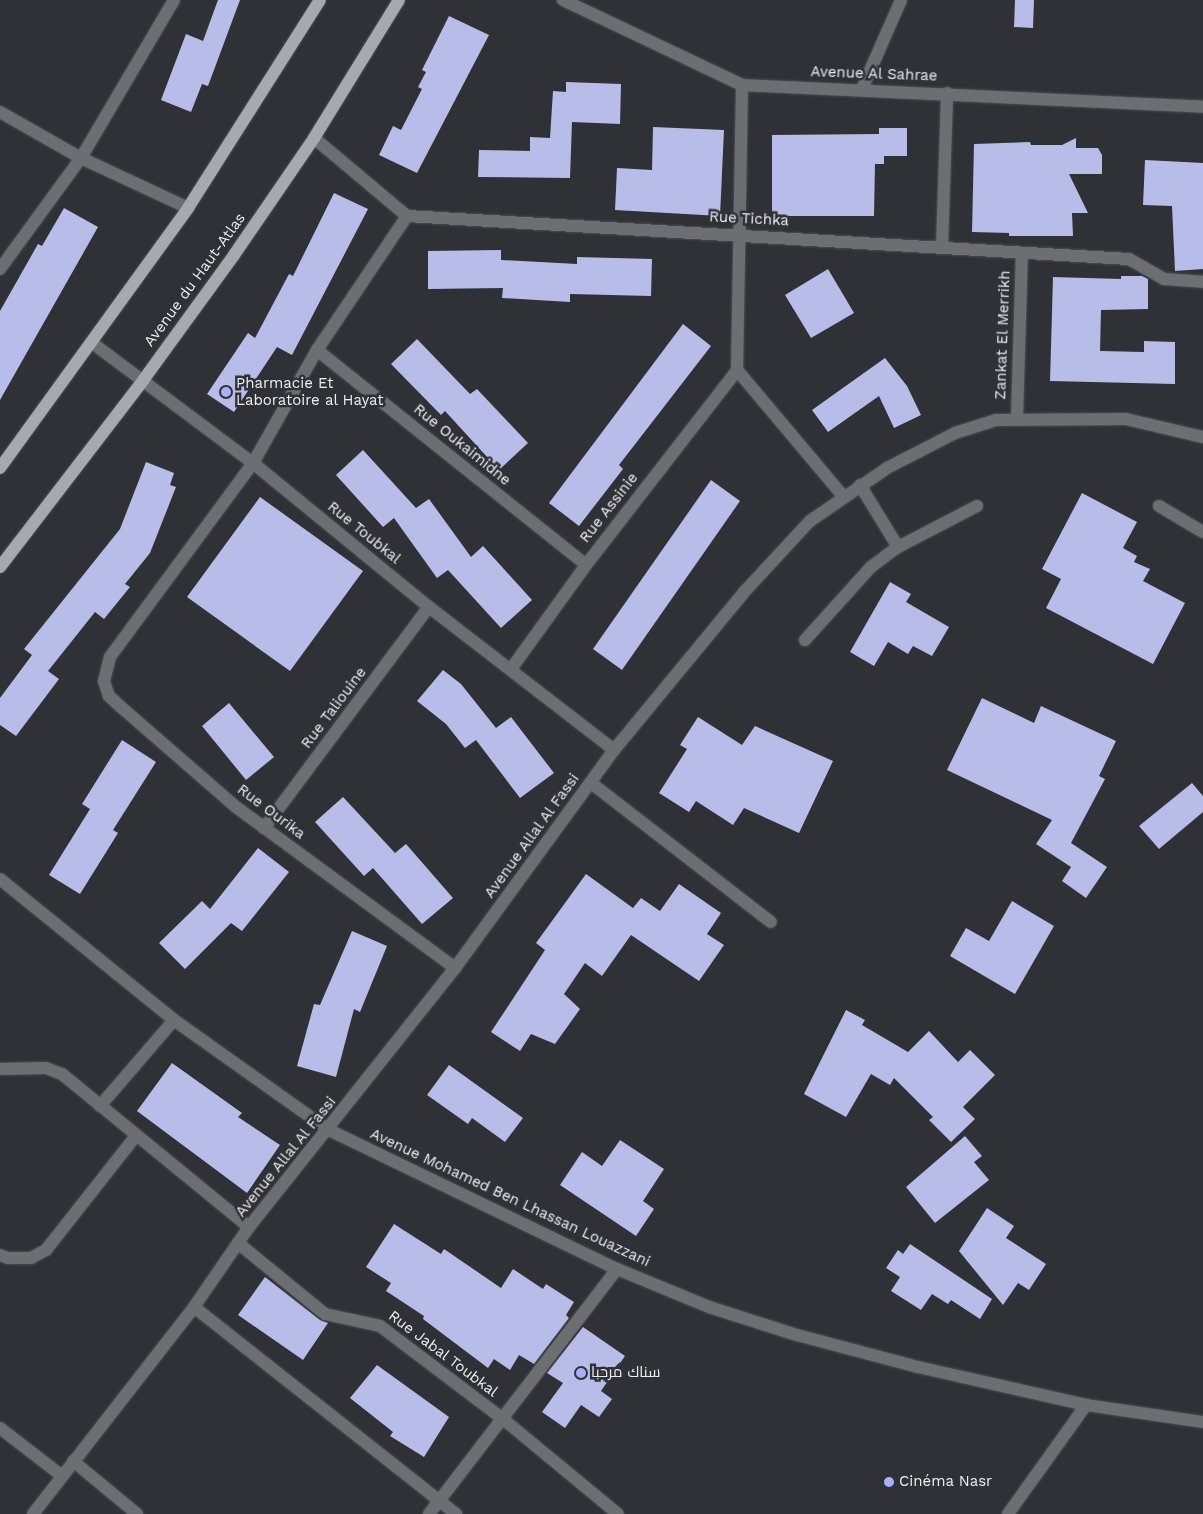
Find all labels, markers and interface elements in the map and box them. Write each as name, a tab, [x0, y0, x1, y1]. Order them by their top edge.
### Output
street label: Avenue Al Sahrae	[810, 63, 938, 85]
street label: Rue Tichka	[708, 208, 790, 230]
street label: Avenue du Haut-Atlas	[140, 210, 250, 350]
street label: Zankat El Merrikh	[992, 270, 1014, 400]
place label: Pharmacie Et Laboratoire al Hayat	[236, 374, 384, 409]
marker: Pharmacie Et Laboratoire al Hayat	[220, 386, 232, 398]
street label: Rue Oukaimidne	[410, 400, 514, 490]
street label: Rue Assinie	[576, 469, 642, 547]
street label: Rue Toubkal	[324, 498, 404, 568]
street label: Rue Taliouine	[297, 664, 371, 752]
street label: Avenue Allal Al Fassi	[480, 769, 584, 903]
street label: Rue Ourika	[234, 781, 308, 843]
street label: Avenue Allal Al Fassi	[231, 1092, 341, 1222]
street label: Avenue Mohamed Ben Lhassan Louazzani	[367, 1125, 653, 1271]
street label: Rue Jabal Toubkal	[384, 1307, 502, 1401]
place label: سناك مرحبا	[591, 1364, 660, 1382]
marker: سناك مرحبا	[575, 1367, 587, 1379]
place label: Cinéma Nasr	[899, 1473, 993, 1491]
marker: Cinéma Nasr	[883, 1476, 895, 1488]

